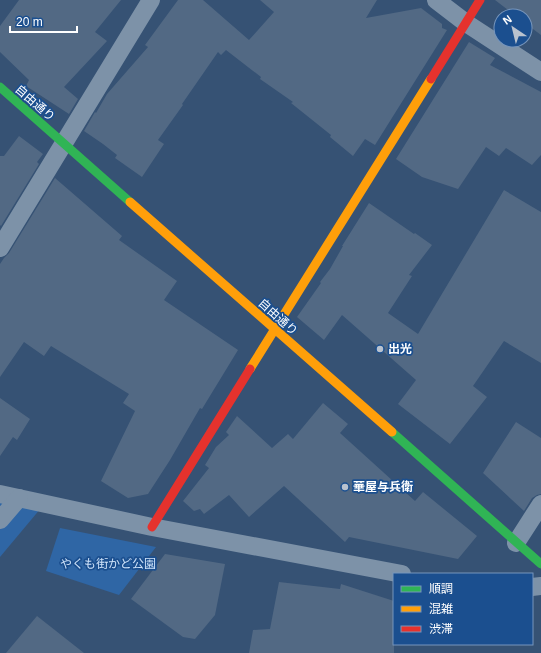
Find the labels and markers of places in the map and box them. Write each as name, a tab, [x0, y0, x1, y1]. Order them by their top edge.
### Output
place label: 出光	[388, 342, 412, 356]
marker: 出光	[375, 344, 385, 354]
place label: 華屋与兵衛	[353, 480, 413, 494]
marker: 華屋与兵衛	[340, 482, 350, 492]

